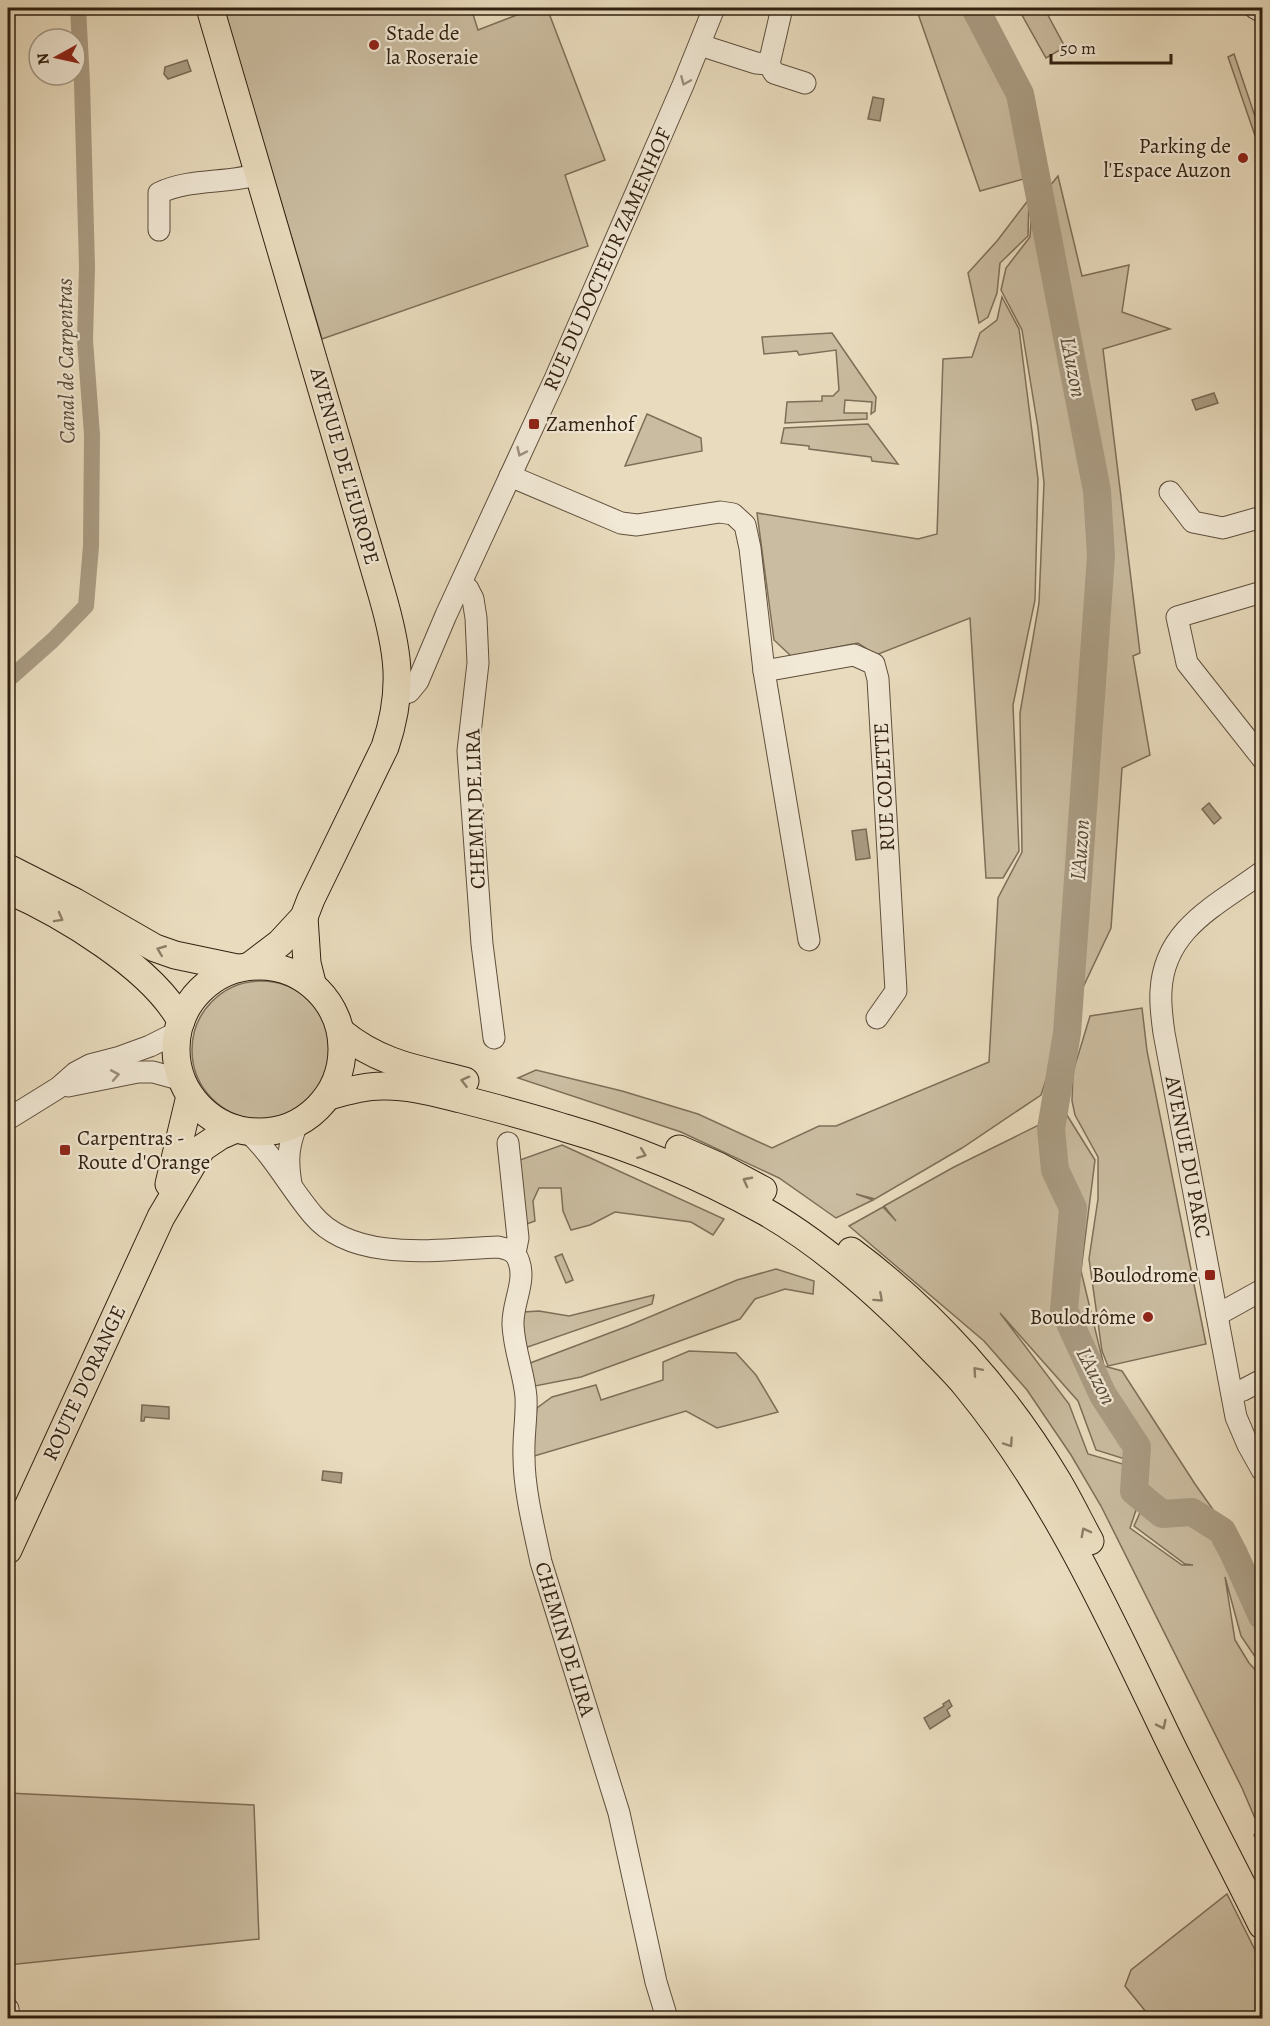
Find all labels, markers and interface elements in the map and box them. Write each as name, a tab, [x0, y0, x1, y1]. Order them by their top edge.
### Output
place label: Stade de la Roseraie	[386, 19, 479, 71]
north arrow	[27, 27, 87, 87]
scale bar	[1051, 27, 1171, 65]
text: 50 m	[1060, 36, 1096, 60]
marker: Stade de la Roseraie	[367, 38, 381, 52]
text: N	[31, 51, 55, 66]
one-way arrow	[680, 75, 692, 86]
street label: RUE DU DOCTEUR ZAMENHOF	[536, 123, 678, 395]
place label: Parking de l'Espace Auzon	[1103, 132, 1231, 184]
marker: Parking de l'Espace Auzon	[1236, 151, 1250, 165]
water label: Canal de Carpentras	[50, 277, 82, 444]
water label: L'Auzon	[1052, 334, 1094, 400]
street label: AVENUE DE L'EUROPE	[303, 363, 387, 568]
place label: Zamenhof	[546, 410, 638, 438]
marker: Zamenhof	[527, 417, 541, 431]
one-way arrow	[517, 445, 529, 456]
street label: RUE COLETTE	[867, 722, 901, 852]
street label: CHEMIN DE LIRA	[458, 728, 492, 890]
water label: L'Auzon	[1063, 818, 1097, 882]
one-way arrow	[53, 910, 63, 922]
one-way arrow	[156, 945, 167, 957]
one-way arrow	[111, 1070, 120, 1082]
street label: AVENUE DU PARC	[1158, 1072, 1217, 1241]
one-way arrow	[460, 1076, 470, 1089]
place label: Carpentras - Route d'Orange	[77, 1124, 210, 1176]
marker: Carpentras - Route d'Orange	[58, 1143, 72, 1157]
one-way arrow	[636, 1147, 647, 1160]
one-way arrow	[742, 1177, 753, 1188]
place label: Boulodrome	[1092, 1261, 1198, 1289]
marker: Boulodrome	[1203, 1268, 1217, 1282]
one-way arrow	[872, 1291, 883, 1302]
street label: ROUTE D'ORANGE	[36, 1301, 132, 1465]
place label: Boulodrôme	[1030, 1303, 1136, 1331]
marker: Boulodrôme	[1141, 1310, 1155, 1324]
water label: L'Auzon	[1069, 1342, 1123, 1410]
one-way arrow	[973, 1367, 984, 1378]
one-way arrow	[1002, 1436, 1013, 1447]
one-way arrow	[1081, 1528, 1092, 1539]
street label: CHEMIN DE LIRA	[528, 1558, 602, 1720]
one-way arrow	[1154, 1718, 1166, 1729]

